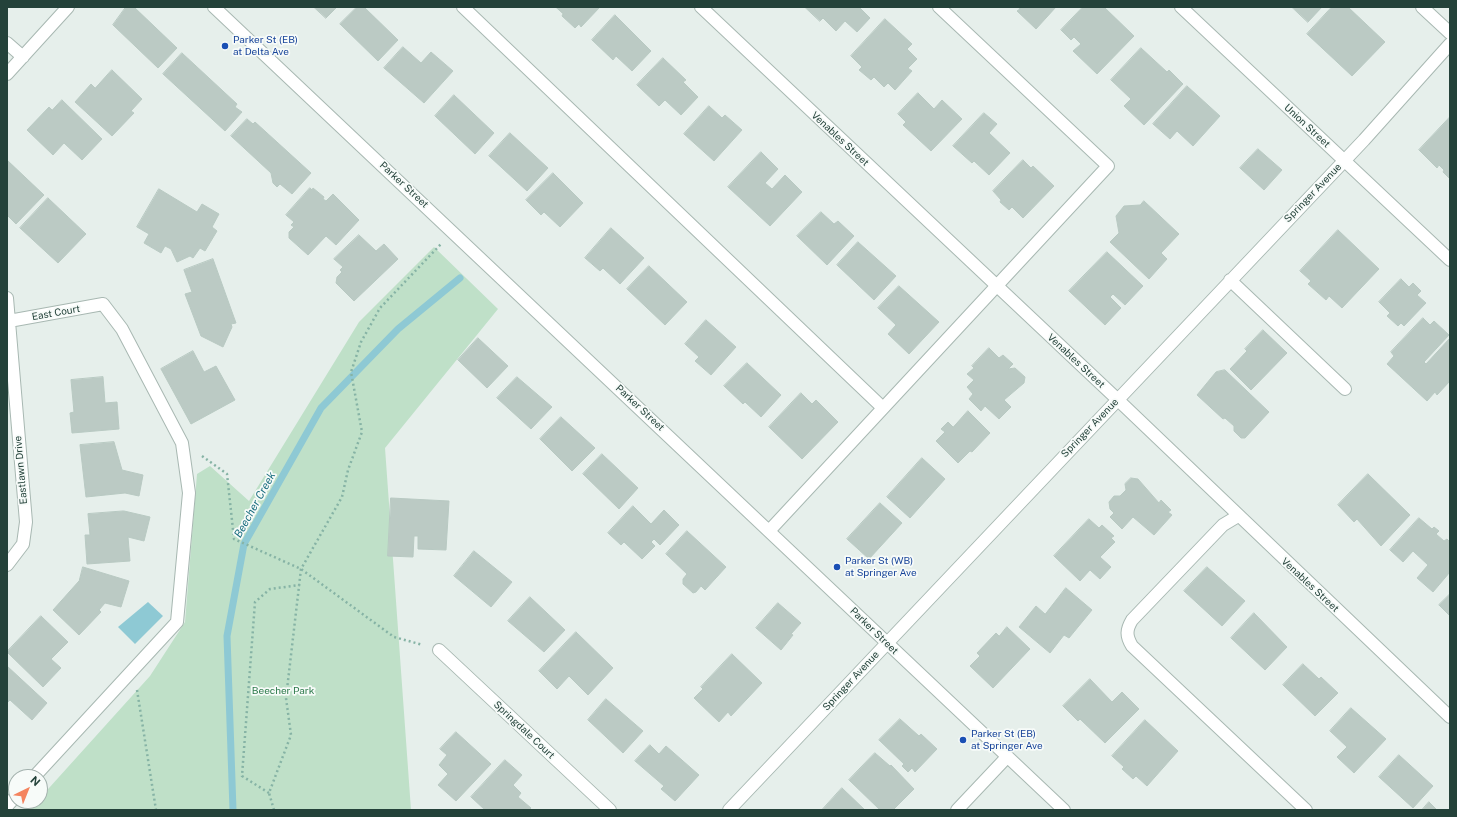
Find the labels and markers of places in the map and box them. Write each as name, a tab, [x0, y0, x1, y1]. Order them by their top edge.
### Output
place label: Parker St (EB) at Delta Ave	[233, 34, 298, 58]
marker: Parker St (EB) at Delta Ave	[220, 41, 230, 51]
place label: Parker St (WB) at Springer Ave	[845, 555, 917, 578]
marker: Parker St (WB) at Springer Ave	[832, 562, 842, 572]
place label: Parker St (EB) at Springer Ave	[971, 728, 1043, 752]
marker: Parker St (EB) at Springer Ave	[958, 735, 968, 745]

